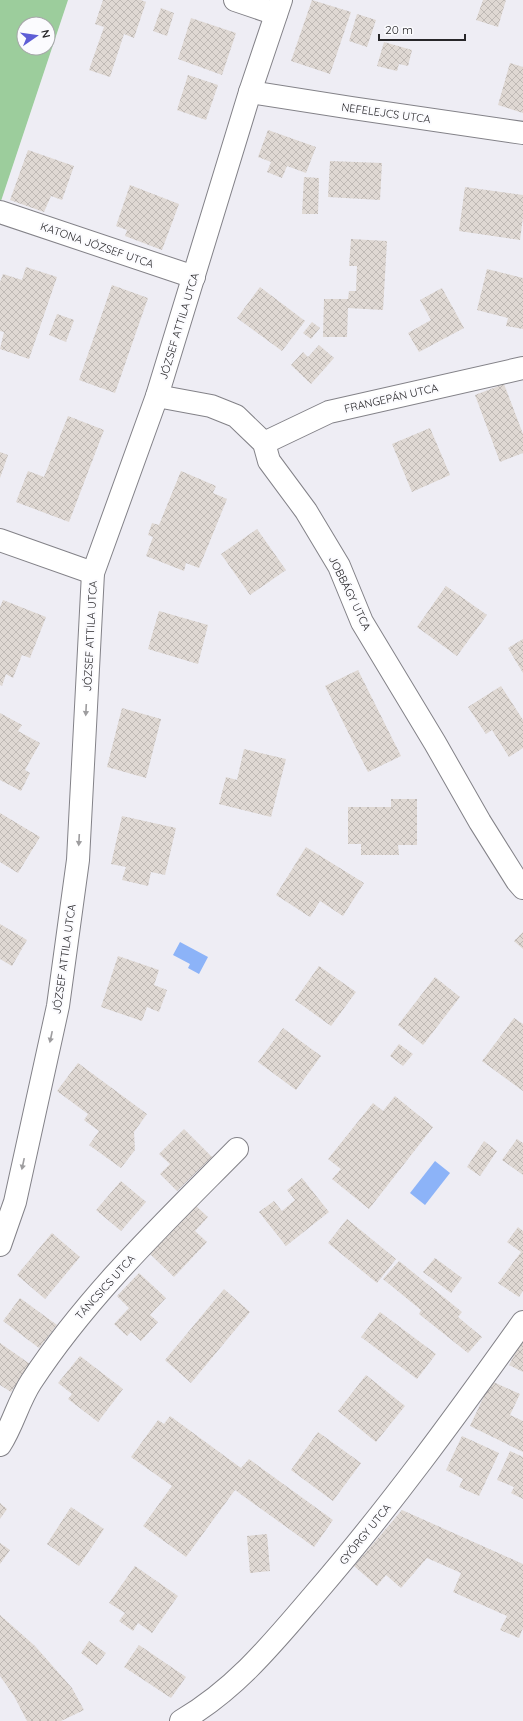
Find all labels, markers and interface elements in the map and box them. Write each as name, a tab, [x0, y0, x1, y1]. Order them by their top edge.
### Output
north arrow	[16, 16, 56, 56]
scale bar	[379, 16, 465, 42]
text: 20 m	[385, 22, 413, 37]
text: N	[38, 28, 53, 39]
street label: NEFELEJCS UTCA	[340, 100, 432, 126]
street label: KATONA JÓZSEF UTCA	[38, 219, 156, 271]
street label: JÓZSEF ATTILA UTCA	[156, 271, 202, 381]
street label: FRANGEPÁN UTCA	[343, 380, 439, 416]
street label: JOBBÁGY UTCA	[326, 553, 374, 633]
street label: JÓZSEF ATTILA UTCA	[80, 580, 100, 692]
one-way arrow	[83, 704, 90, 716]
one-way arrow	[76, 833, 83, 846]
street label: JÓZSEF ATTILA UTCA	[49, 903, 79, 1015]
one-way arrow	[48, 1031, 54, 1043]
one-way arrow	[19, 1158, 25, 1170]
street label: TÁNCSICS UTCA	[72, 1252, 138, 1322]
street label: GYÖRGY UTCA	[336, 1501, 394, 1567]

